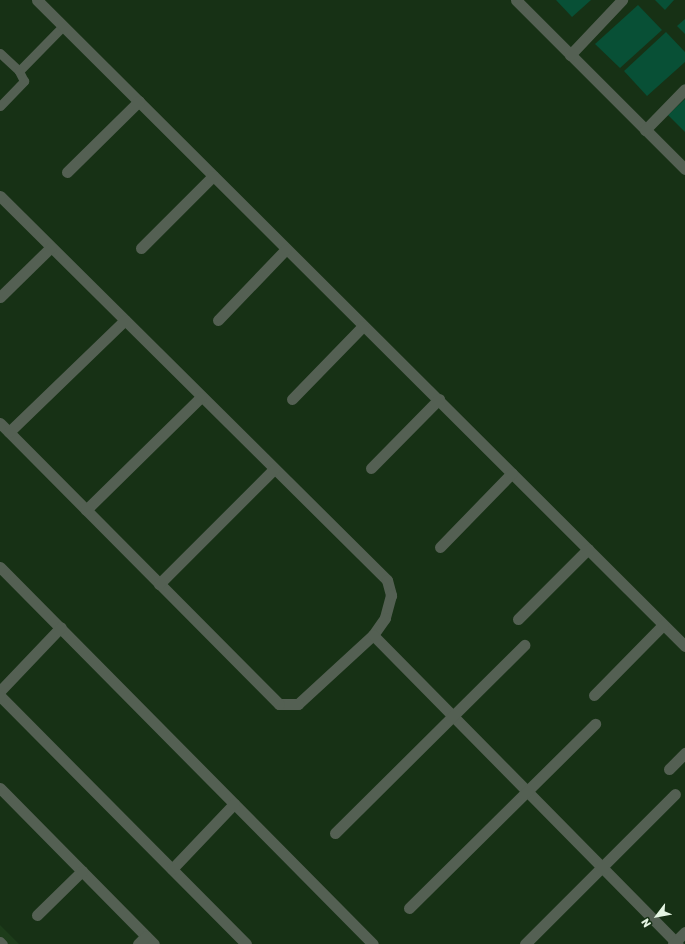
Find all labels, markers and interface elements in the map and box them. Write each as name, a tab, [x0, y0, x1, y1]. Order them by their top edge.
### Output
north arrow	[637, 896, 677, 936]
text: N	[639, 916, 654, 929]

